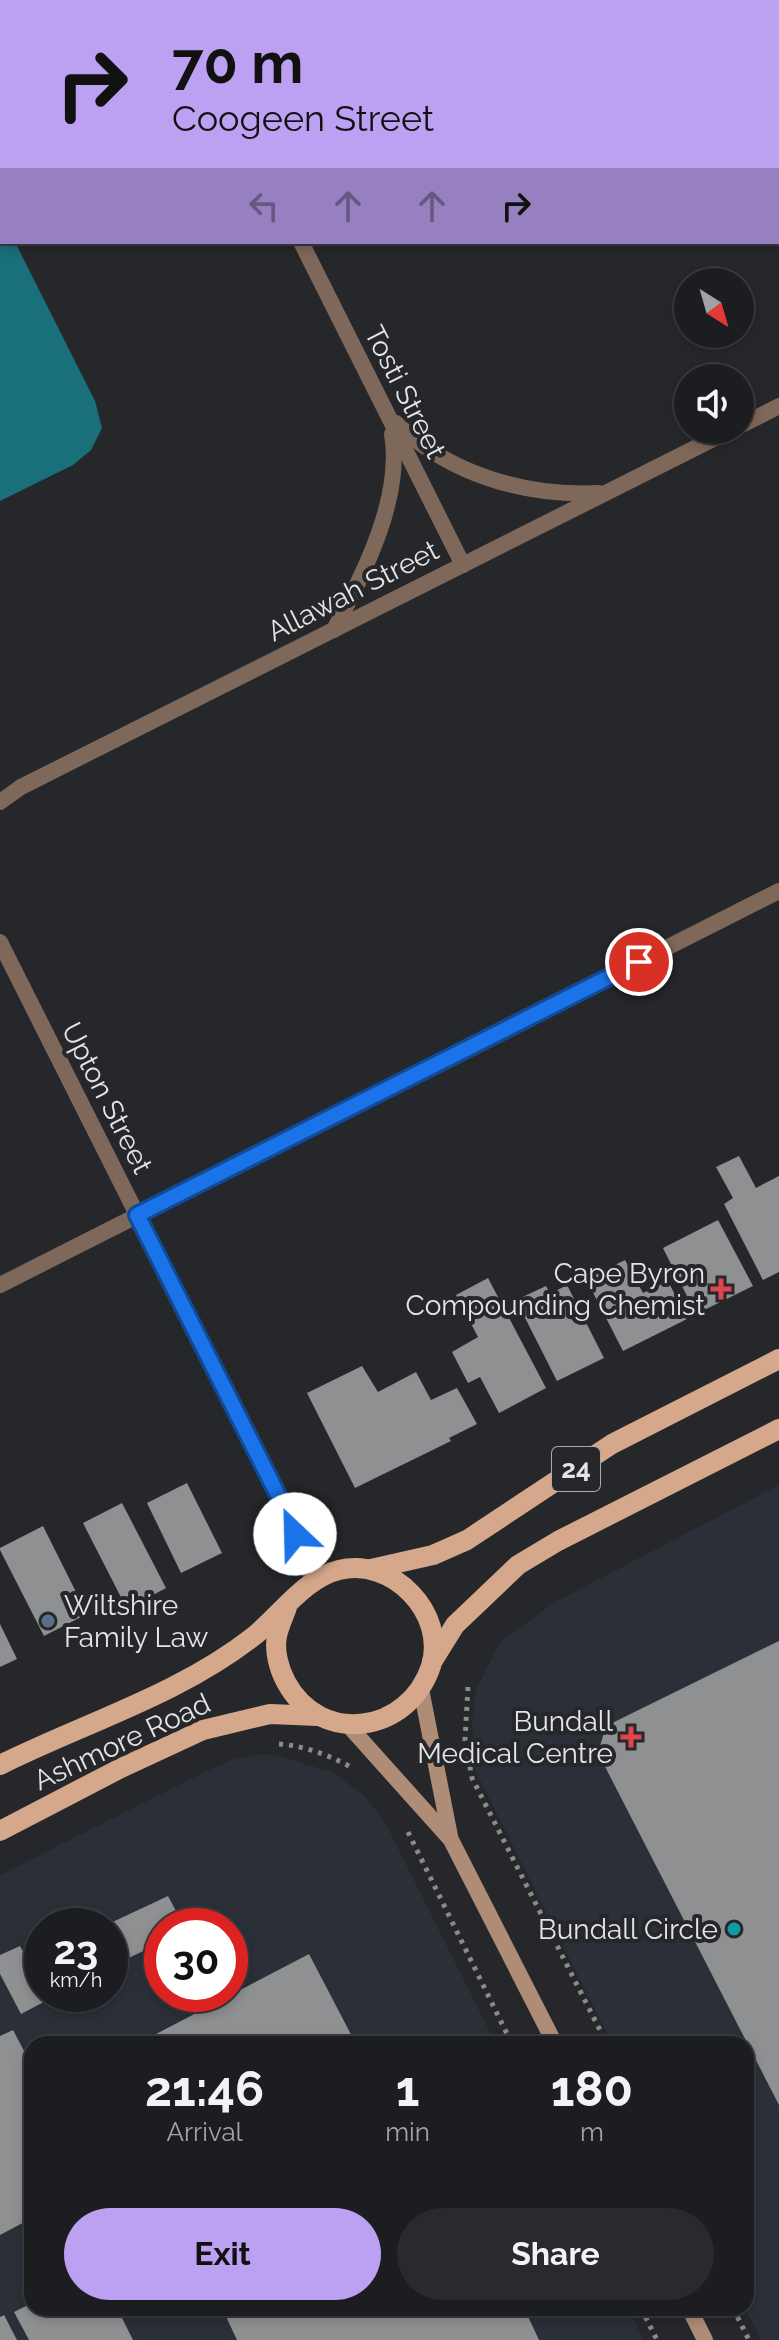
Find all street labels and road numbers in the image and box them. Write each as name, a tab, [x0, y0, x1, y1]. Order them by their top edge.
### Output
street label: Tosti Street	[358, 320, 453, 464]
street label: Allawah Street	[262, 533, 445, 648]
street label: Upton Street	[55, 1017, 159, 1180]
road number: 24	[552, 1447, 600, 1491]
street label: Ashmore Road	[28, 1687, 216, 1797]

